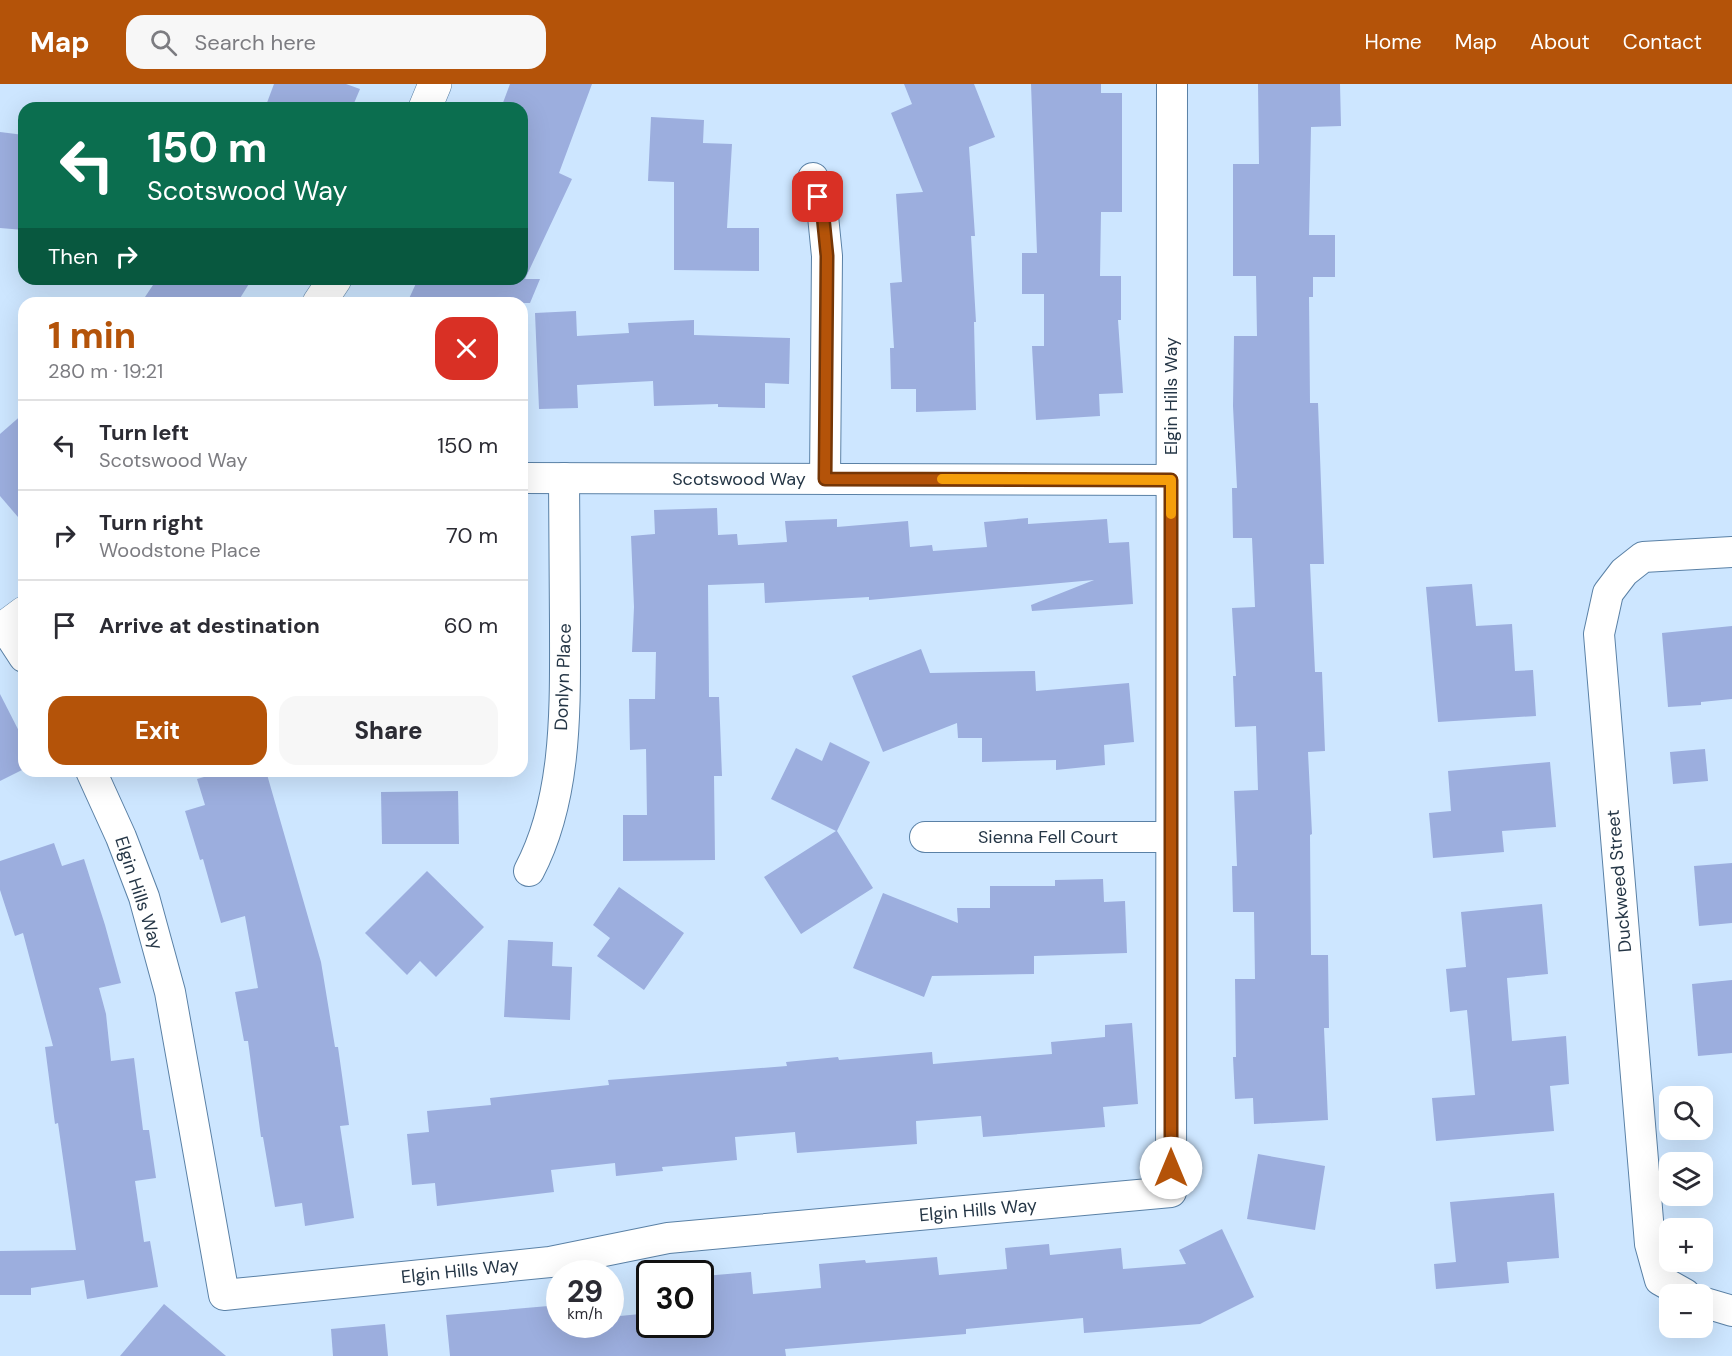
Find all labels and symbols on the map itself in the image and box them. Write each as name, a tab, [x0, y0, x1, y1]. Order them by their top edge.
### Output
pin	[792, 171, 843, 222]
street label: Elgin Hills Way	[1159, 337, 1183, 455]
street label: Scotswood Way	[672, 467, 806, 491]
street label: Donlyn Place	[549, 623, 577, 731]
street label: Duckweed Street	[1601, 809, 1637, 953]
street label: Sienna Fell Court	[978, 825, 1118, 849]
street label: Elgin Hills Way	[109, 833, 169, 953]
position arrow	[1139, 1136, 1203, 1200]
street label: Elgin Hills Way	[918, 1193, 1038, 1227]
street label: Elgin Hills Way	[400, 1253, 520, 1289]
speed limit sign: 30	[636, 1260, 714, 1338]

